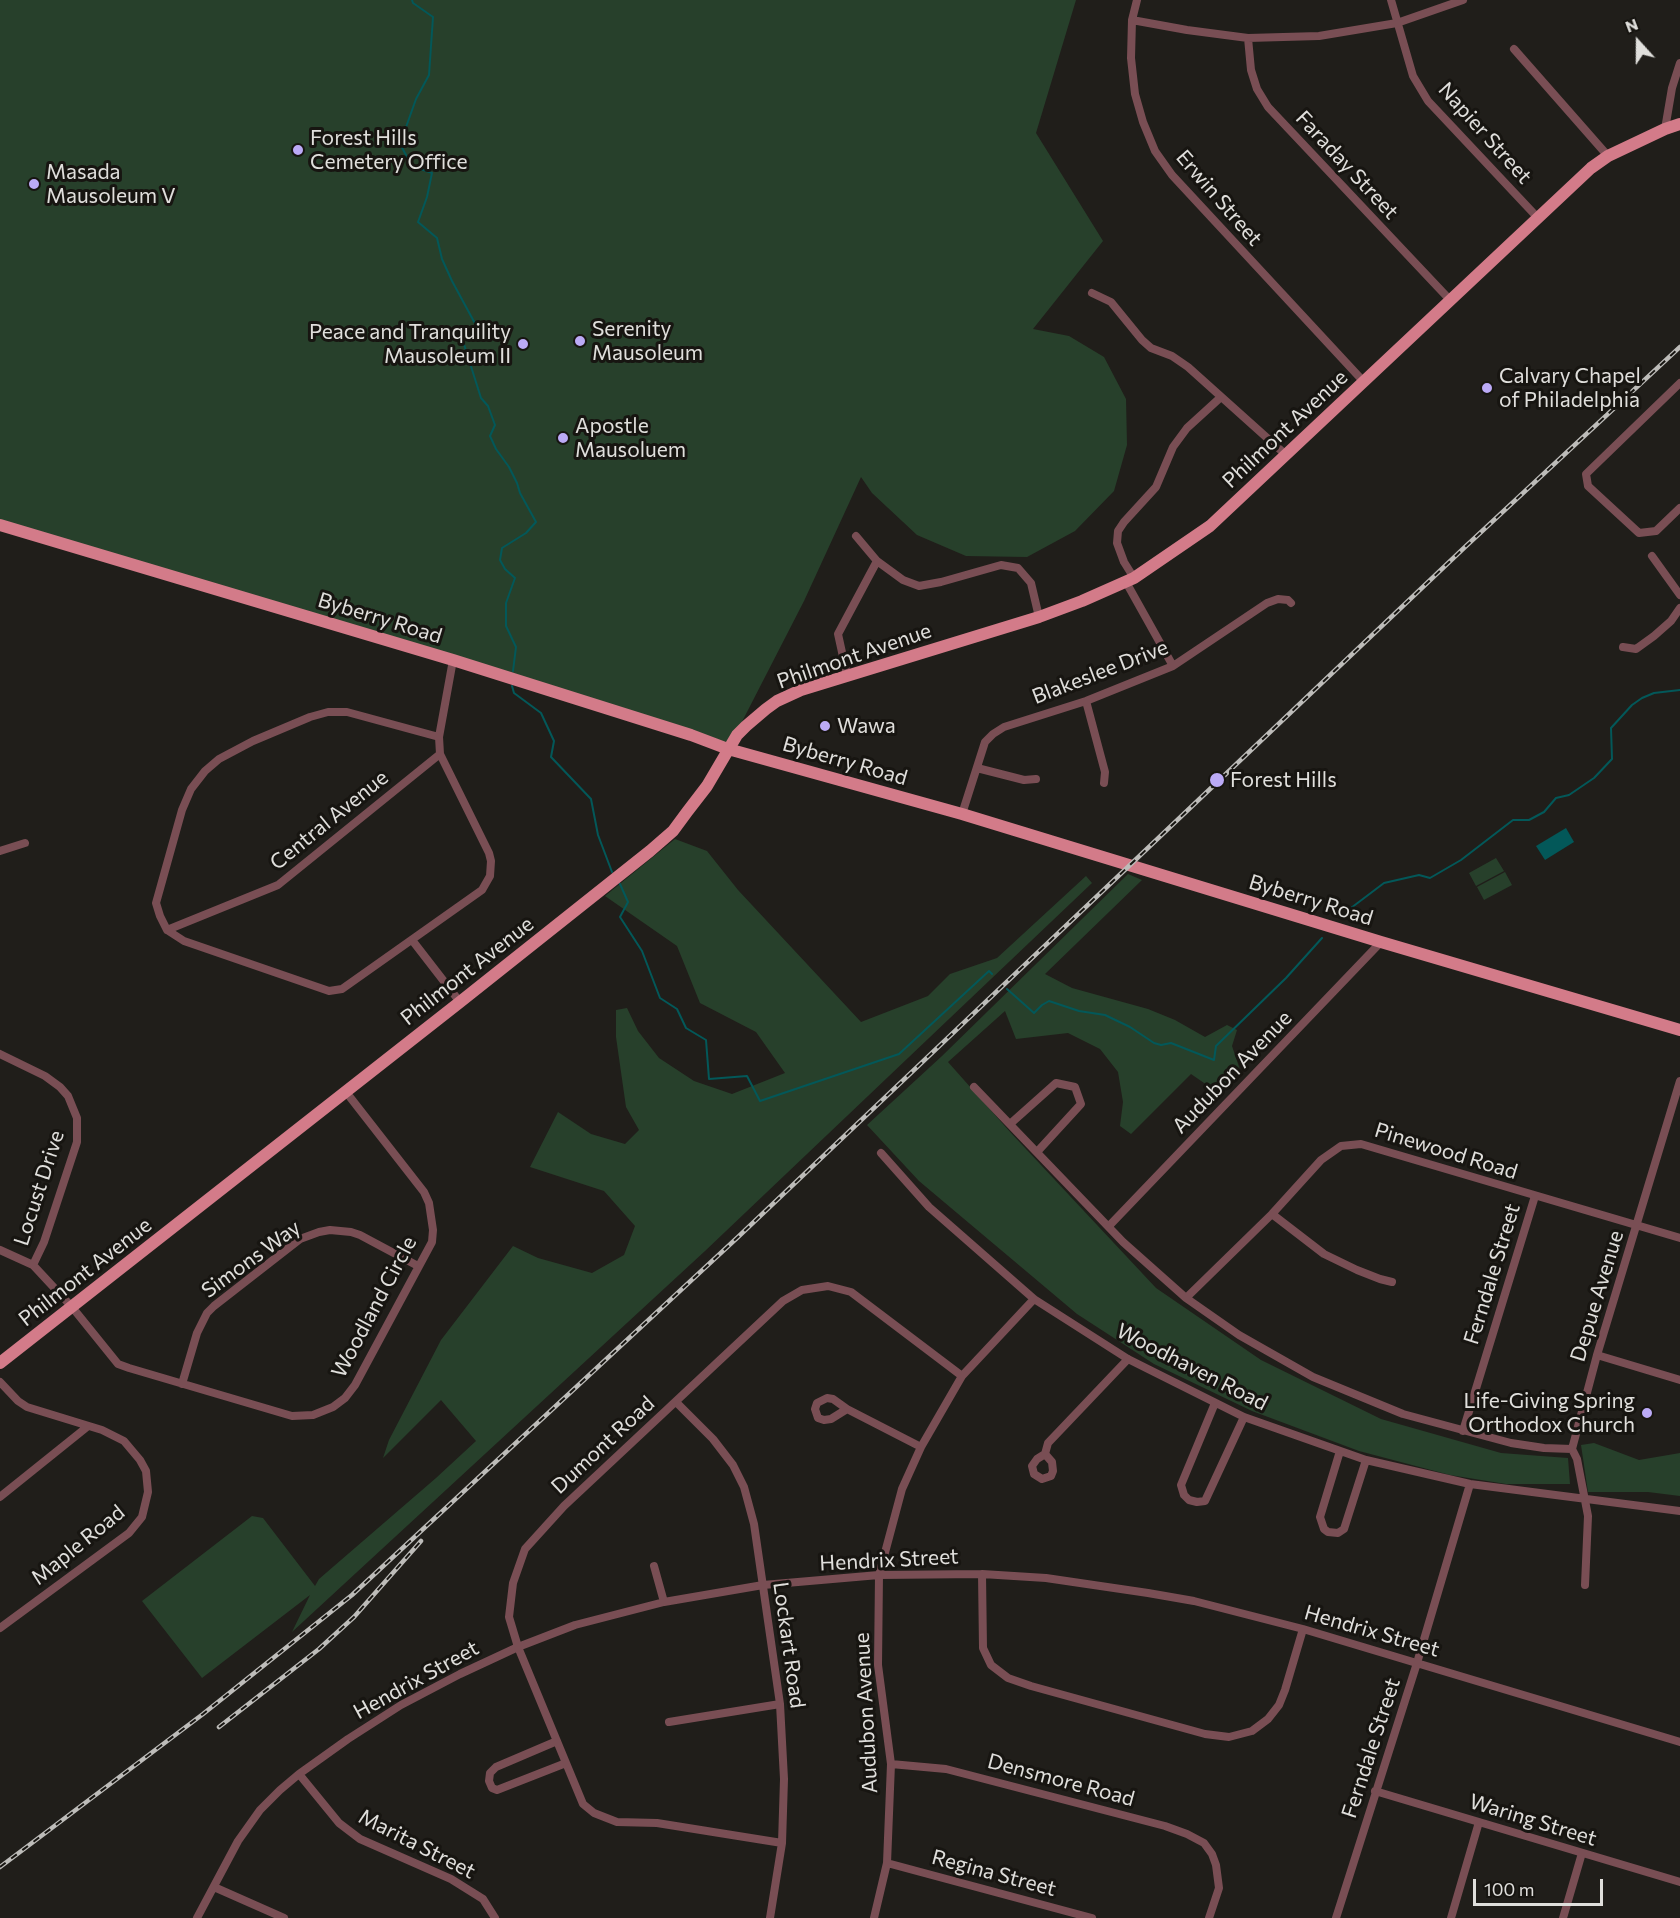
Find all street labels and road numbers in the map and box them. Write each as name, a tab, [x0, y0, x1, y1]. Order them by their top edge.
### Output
street label: Napier Street	[1433, 77, 1537, 189]
street label: Faraday Street	[1290, 106, 1404, 224]
street label: Erwin Street	[1171, 145, 1267, 251]
street label: Philmont Avenue	[1217, 365, 1353, 493]
street label: Byberry Road	[315, 587, 445, 649]
street label: Philmont Avenue	[774, 618, 934, 694]
street label: Blakeslee Drive	[1028, 634, 1172, 710]
street label: Byberry Road	[780, 731, 910, 791]
street label: Central Avenue	[265, 765, 393, 875]
street label: Byberry Road	[1246, 869, 1376, 931]
street label: Philmont Avenue	[396, 911, 538, 1031]
street label: Audubon Avenue	[1167, 1005, 1297, 1139]
street label: Pinewood Road	[1371, 1117, 1521, 1185]
street label: Locust Drive	[9, 1127, 69, 1249]
street label: Ferndale Street	[1459, 1201, 1525, 1347]
street label: Philmont Avenue	[14, 1212, 156, 1332]
street label: Simons Way	[197, 1215, 305, 1303]
street label: Depue Avenue	[1565, 1227, 1629, 1365]
street label: Woodland Circle	[326, 1232, 422, 1382]
street label: Woodhaven Road	[1112, 1318, 1272, 1416]
street label: Dumont Road	[546, 1391, 660, 1499]
street label: Maple Road	[26, 1500, 130, 1590]
street label: Hendrix Street	[819, 1544, 959, 1576]
street label: Lockart Road	[768, 1580, 810, 1710]
street label: Hendrix Street	[1302, 1600, 1442, 1662]
street label: Audubon Avenue	[849, 1632, 883, 1794]
street label: Hendrix Street	[349, 1635, 483, 1725]
street label: Ferndale Street	[1336, 1675, 1406, 1821]
street label: Densmore Road	[985, 1748, 1137, 1812]
street label: Waring Street	[1466, 1789, 1600, 1851]
street label: Marita Street	[354, 1804, 480, 1884]
street label: Regina Street	[929, 1844, 1059, 1902]

